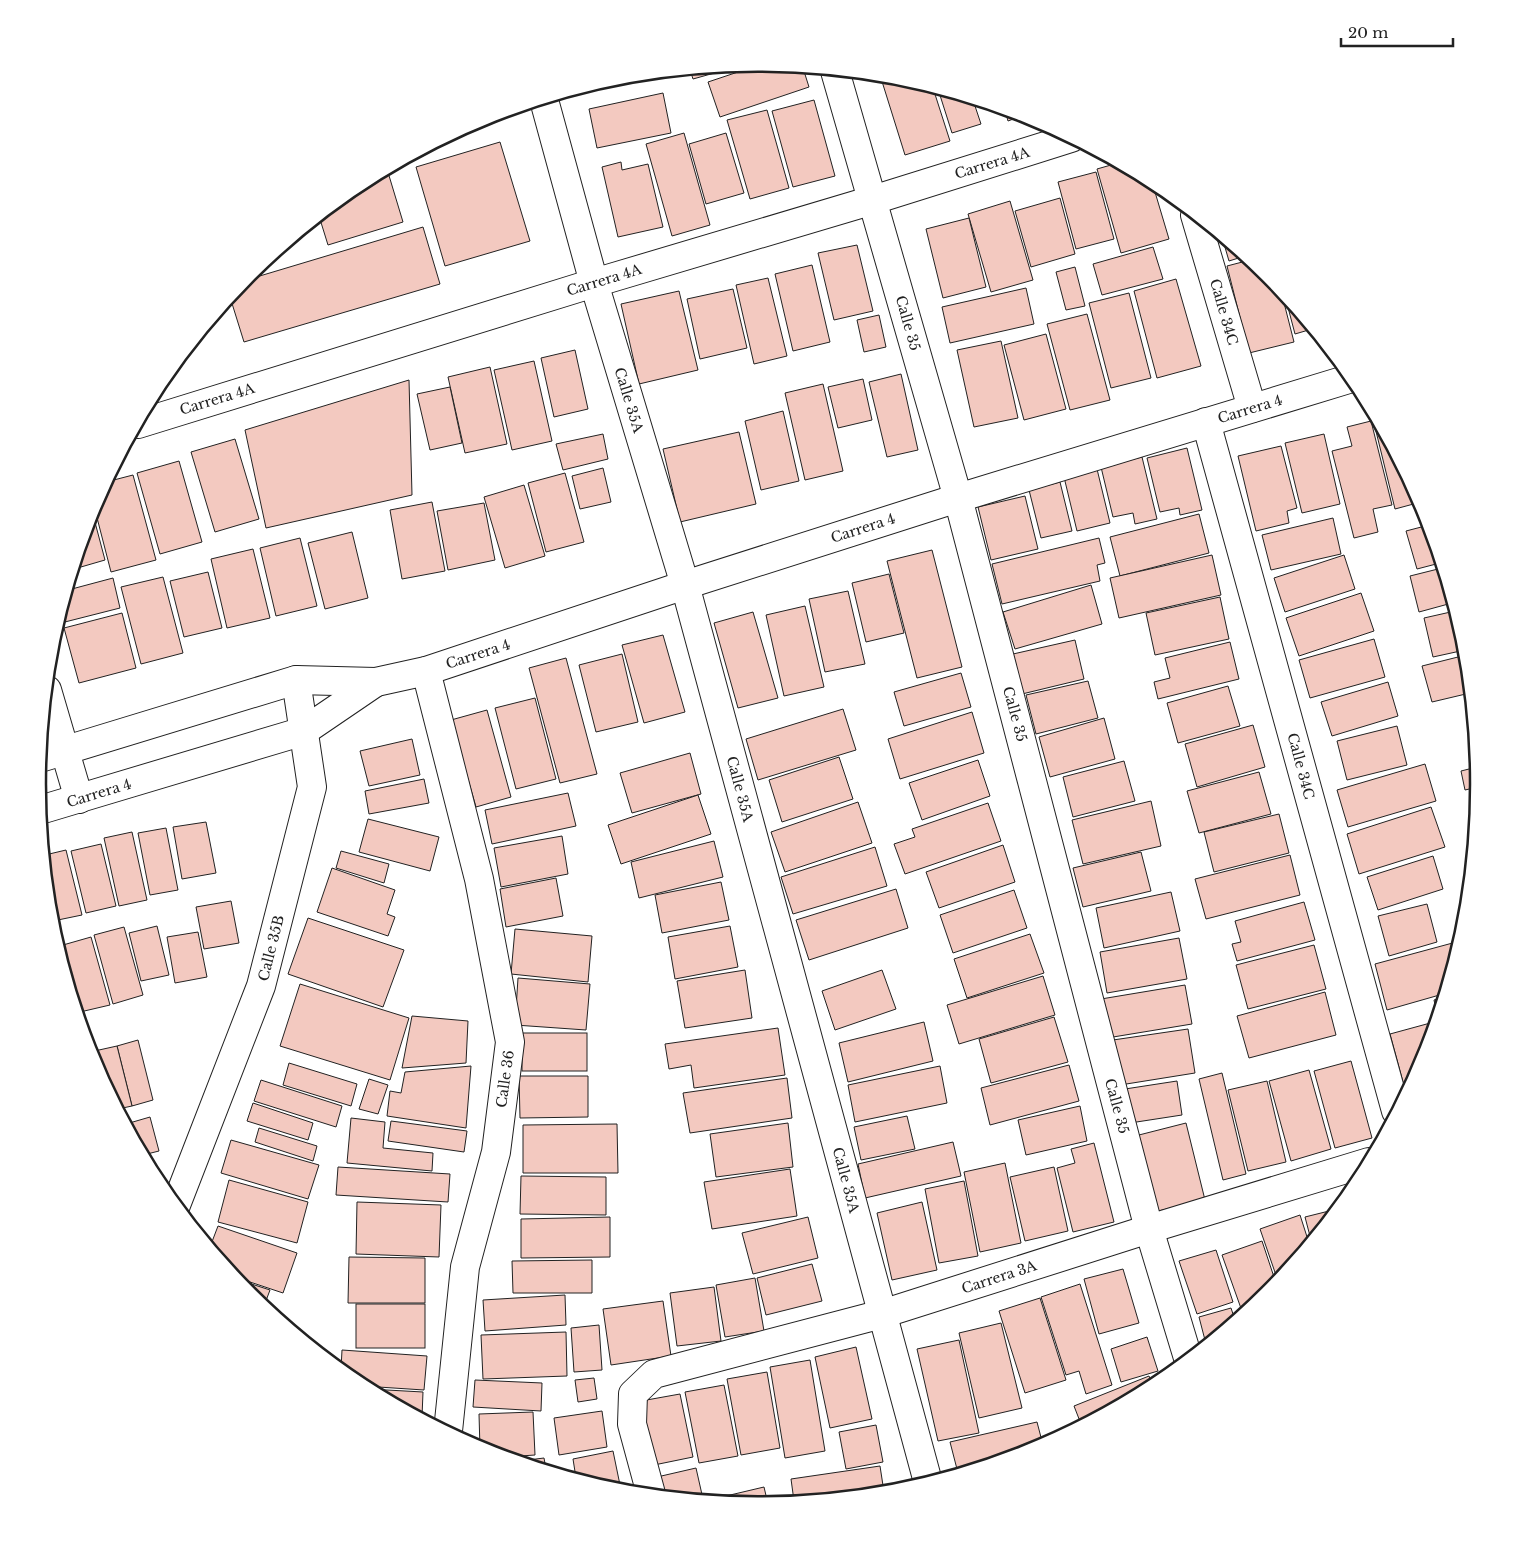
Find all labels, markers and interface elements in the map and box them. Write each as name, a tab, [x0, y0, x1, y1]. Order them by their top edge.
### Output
scale bar	[1341, 15, 1454, 47]
text: 20 m	[1348, 23, 1388, 42]
street label: Carrera 4A	[952, 143, 1032, 183]
street label: Carrera 4A	[564, 260, 644, 300]
street label: Calle 34C	[1206, 277, 1242, 347]
street label: Calle 35	[892, 293, 924, 353]
street label: Calle 35A	[611, 365, 648, 435]
street label: Carrera 4A	[177, 379, 257, 419]
street label: Carrera 4	[1215, 391, 1285, 427]
street label: Carrera 4	[828, 509, 898, 547]
street label: Carrera 4	[443, 635, 513, 673]
street label: Calle 35	[999, 684, 1031, 744]
street label: Calle 34C	[1283, 731, 1319, 801]
street label: Calle 35A	[723, 754, 757, 824]
street label: Carrera 4	[64, 775, 134, 811]
street label: Calle 35B	[254, 913, 288, 983]
street label: Calle 36	[492, 1049, 518, 1109]
street label: Calle 35	[1101, 1076, 1133, 1136]
street label: Calle 35A	[829, 1145, 863, 1215]
street label: Carrera 3A	[959, 1256, 1039, 1298]

